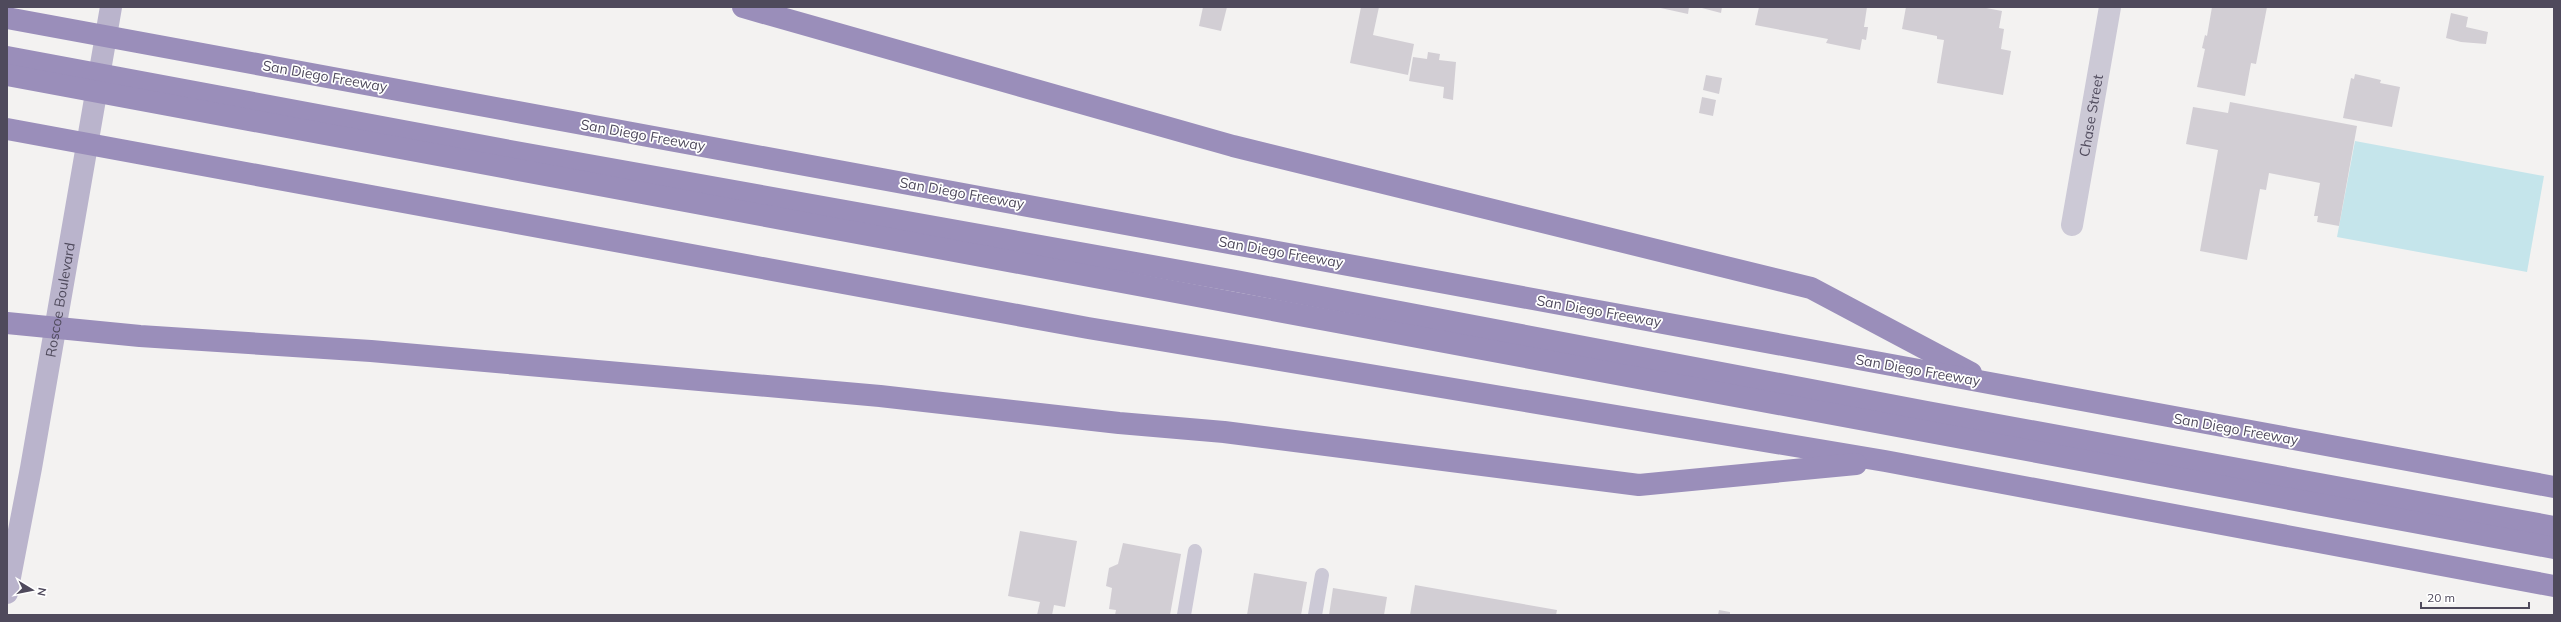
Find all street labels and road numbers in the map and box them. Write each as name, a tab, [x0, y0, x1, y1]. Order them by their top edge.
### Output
street label: San Diego Freeway	[261, 56, 389, 96]
street label: Chase Street	[2075, 73, 2107, 158]
street label: San Diego Freeway	[579, 115, 707, 155]
street label: San Diego Freeway	[898, 173, 1026, 213]
street label: San Diego Freeway	[1217, 232, 1345, 272]
street label: Roscoe Boulevard	[41, 241, 79, 359]
street label: San Diego Freeway	[1535, 291, 1663, 331]
street label: San Diego Freeway	[1854, 350, 1982, 390]
street label: San Diego Freeway	[2172, 409, 2300, 449]

